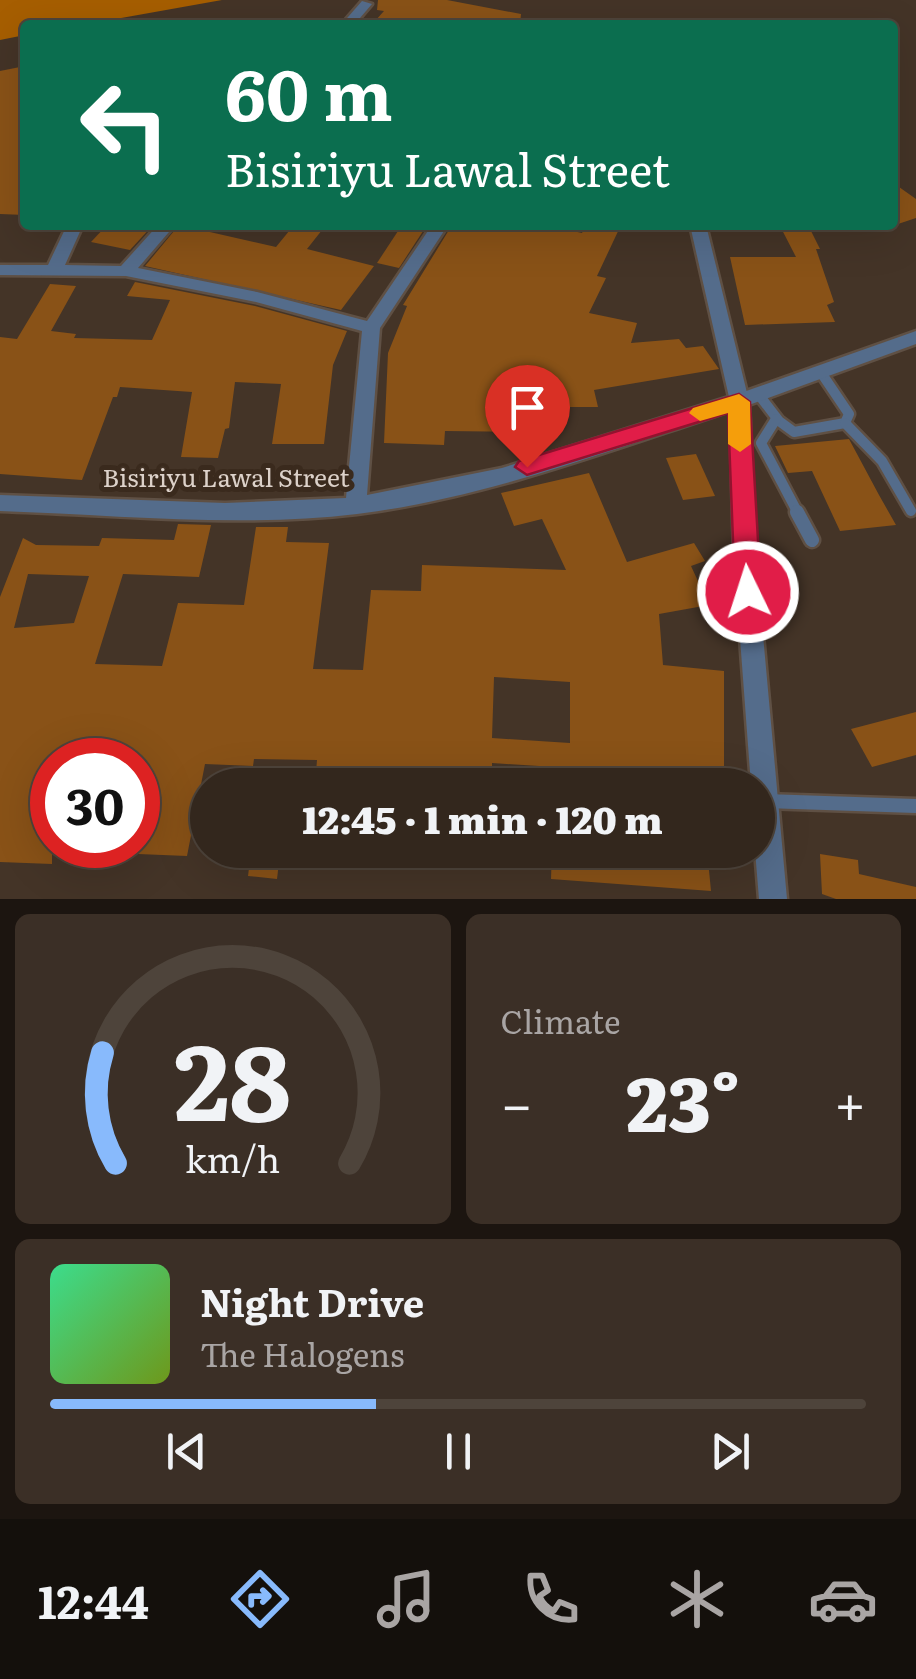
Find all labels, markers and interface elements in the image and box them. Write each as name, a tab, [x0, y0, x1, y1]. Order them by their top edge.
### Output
text: 60 m	[225, 39, 393, 143]
icon: left	[60, 60, 190, 190]
text: Bisiriyu Lawal Street	[225, 134, 670, 201]
pin	[485, 365, 570, 468]
icon: arrive	[500, 380, 555, 435]
street label: Bisiriyu Lawal Street	[102, 458, 350, 495]
position arrow	[696, 540, 800, 644]
speed limit sign: 30	[30, 738, 160, 868]
text: 12:45 · 1 min · 120 m	[302, 789, 663, 846]
text: Climate	[501, 996, 621, 1044]
text: 28	[174, 999, 291, 1153]
text: 23°	[626, 1044, 740, 1155]
text: −	[501, 1060, 533, 1142]
text: +	[834, 1060, 866, 1142]
text: km/h	[185, 1131, 280, 1184]
text: Night Drive	[200, 1272, 424, 1329]
text: The Halogens	[200, 1329, 404, 1377]
icon: previous	[159, 1424, 214, 1479]
icon: pause	[431, 1424, 486, 1479]
icon: next	[703, 1424, 758, 1479]
icon: directions	[225, 1564, 295, 1634]
icon: music	[371, 1564, 441, 1634]
icon: phone	[516, 1564, 586, 1634]
icon: climate	[662, 1564, 732, 1634]
icon: car	[808, 1564, 878, 1634]
text: 12:44	[38, 1566, 149, 1633]

